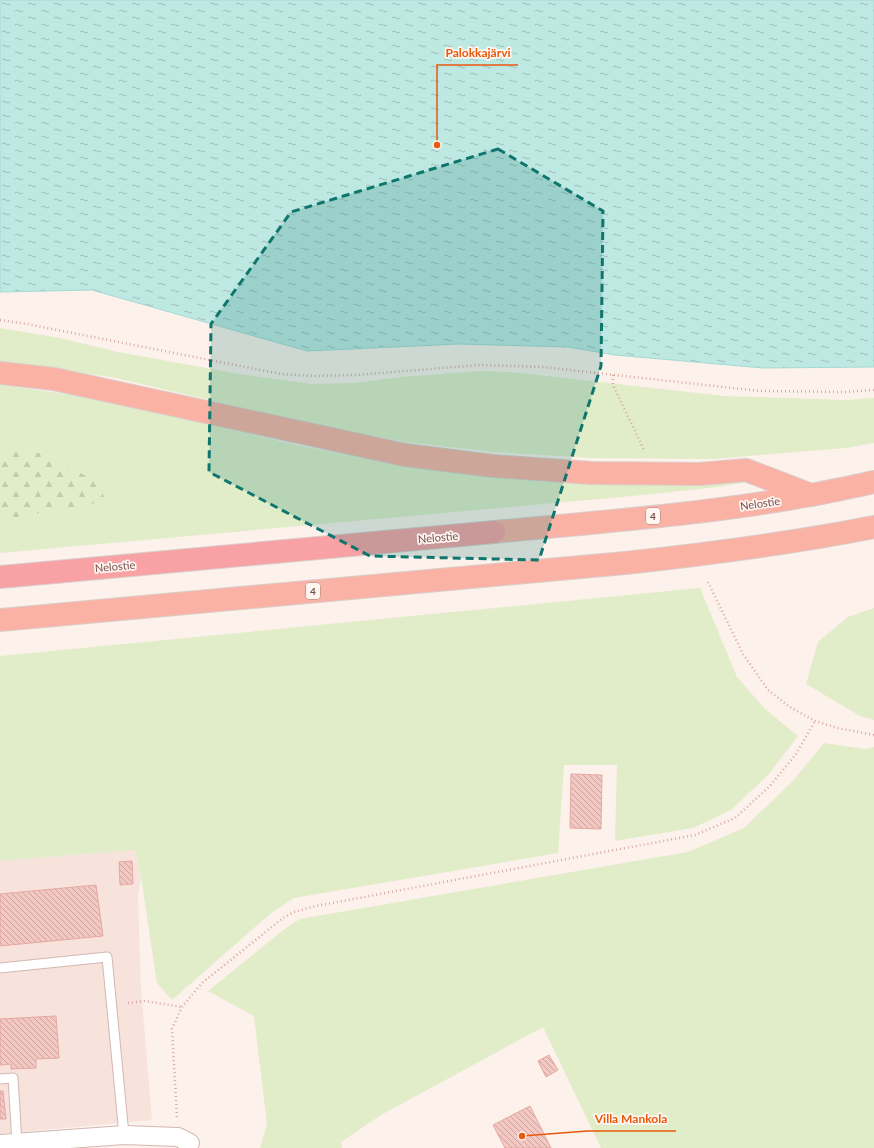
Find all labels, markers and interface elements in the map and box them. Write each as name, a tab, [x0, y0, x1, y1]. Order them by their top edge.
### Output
callout: Palokkajärvi	[437, 41, 518, 65]
text: Palokkajärvi	[445, 45, 511, 60]
street label: Nelostie	[739, 494, 781, 512]
road number: 4	[646, 508, 660, 524]
street label: Nelostie	[417, 529, 459, 545]
street label: Nelostie	[94, 558, 136, 574]
road number: 4	[306, 583, 320, 599]
callout: Villa Mankola	[587, 1107, 676, 1131]
text: Villa Mankola	[594, 1111, 667, 1126]

